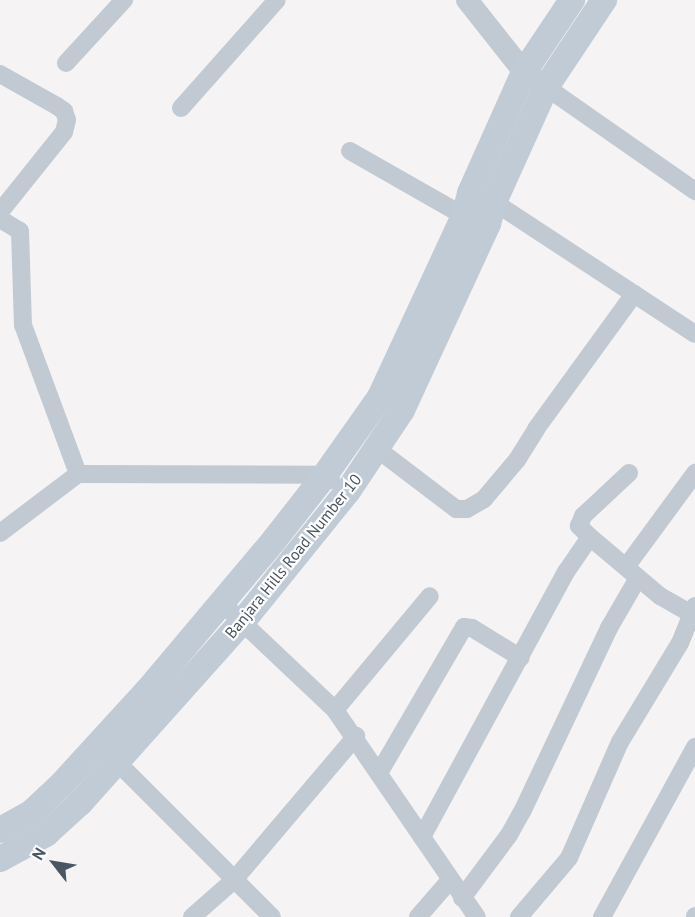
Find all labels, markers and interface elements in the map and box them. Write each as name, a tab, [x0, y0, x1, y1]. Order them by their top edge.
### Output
street label: Banjara Hills Road Number 10	[221, 470, 365, 642]
north arrow	[24, 833, 84, 893]
text: N	[27, 844, 50, 863]

